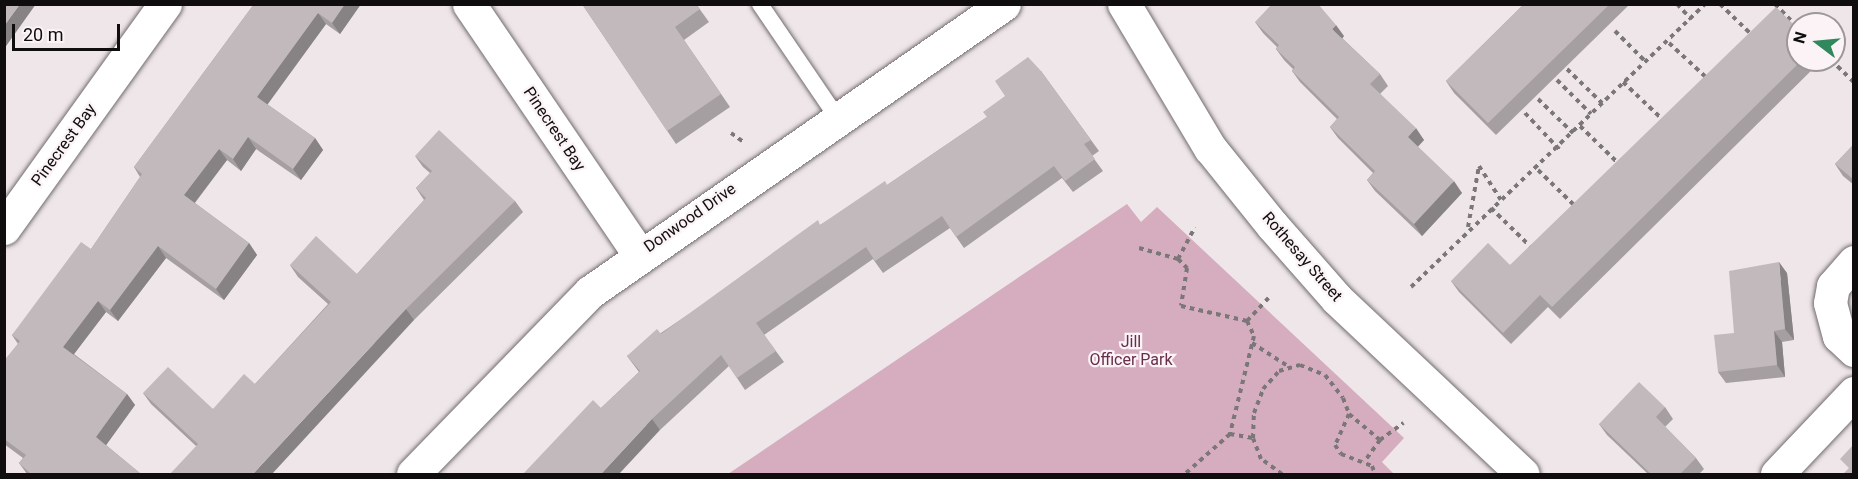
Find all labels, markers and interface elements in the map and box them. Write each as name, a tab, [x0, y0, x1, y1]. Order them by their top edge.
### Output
scale bar	[15, 12, 123, 50]
north arrow	[1786, 12, 1846, 72]
text: 20 m	[23, 24, 63, 45]
text: N	[1789, 29, 1811, 46]
street label: Pinecrest Bay	[519, 83, 589, 175]
street label: Pinecrest Bay	[28, 100, 100, 190]
street label: Donwood Drive	[640, 179, 740, 257]
street label: Rothesay Street	[1258, 208, 1346, 306]
park label: Jill Officer Park	[1089, 332, 1173, 370]

